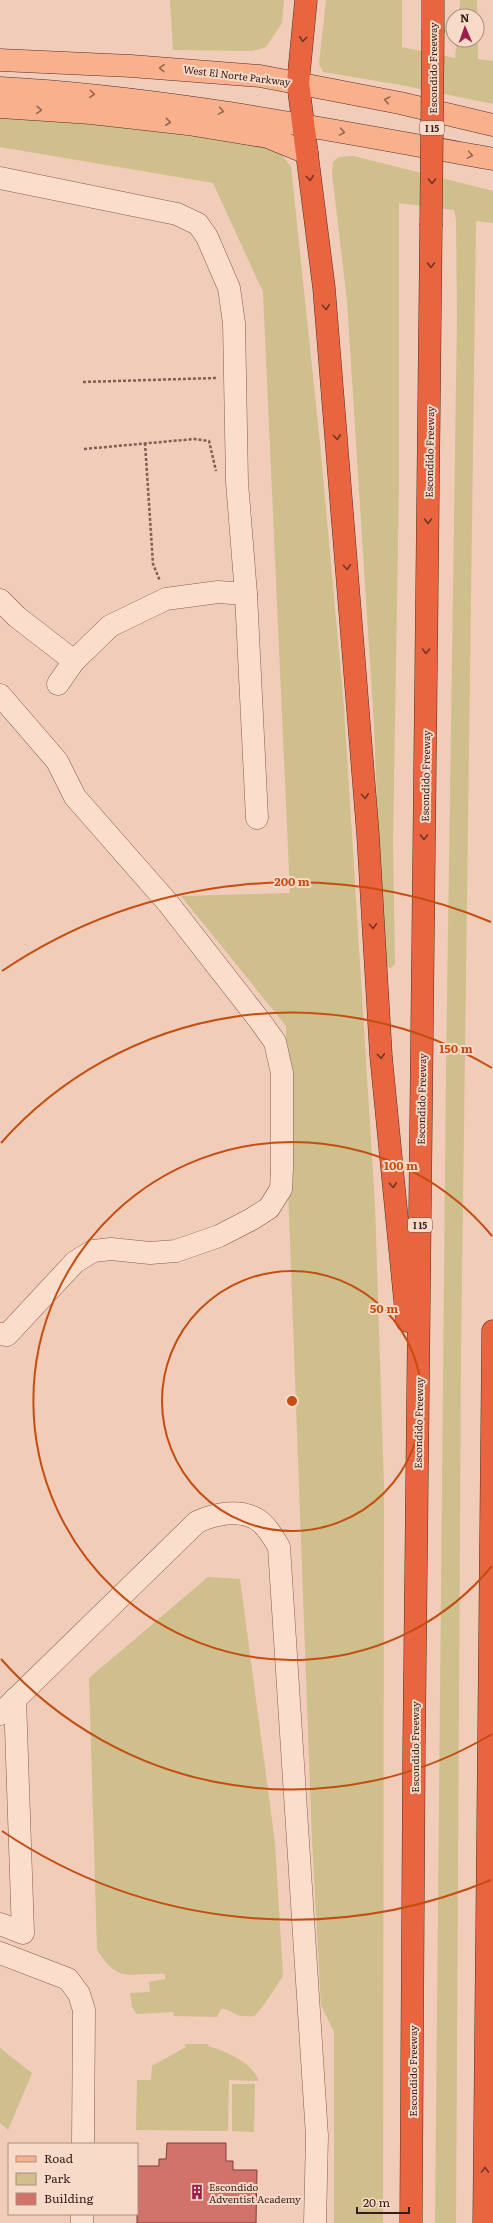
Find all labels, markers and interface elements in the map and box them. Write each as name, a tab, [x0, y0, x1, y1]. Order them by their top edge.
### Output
north arrow	[445, 8, 485, 48]
text: N	[460, 9, 470, 25]
street label: Escondido Freeway	[425, 22, 440, 114]
one-way arrow	[298, 36, 307, 42]
street label: West El Norte Parkway	[183, 61, 292, 89]
one-way arrow	[159, 63, 165, 72]
one-way arrow	[89, 90, 95, 99]
one-way arrow	[384, 97, 390, 105]
one-way arrow	[36, 105, 42, 114]
one-way arrow	[218, 107, 224, 115]
one-way arrow	[165, 117, 171, 126]
road number: I 15	[420, 121, 444, 135]
one-way arrow	[339, 127, 345, 136]
one-way arrow	[467, 150, 473, 159]
one-way arrow	[305, 175, 314, 181]
one-way arrow	[428, 178, 436, 184]
one-way arrow	[427, 262, 435, 268]
one-way arrow	[321, 304, 330, 310]
street label: Escondido Freeway	[421, 406, 437, 498]
one-way arrow	[332, 434, 341, 440]
one-way arrow	[424, 518, 432, 524]
one-way arrow	[343, 564, 352, 570]
one-way arrow	[422, 648, 431, 654]
street label: Escondido Freeway	[417, 730, 433, 822]
one-way arrow	[360, 793, 369, 799]
one-way arrow	[420, 834, 428, 840]
text: 200 m	[274, 872, 310, 890]
one-way arrow	[369, 923, 378, 929]
text: 150 m	[439, 1039, 473, 1057]
one-way arrow	[377, 1053, 386, 1059]
street label: Escondido Freeway	[413, 1053, 429, 1145]
text: 100 m	[384, 1156, 418, 1174]
one-way arrow	[388, 1182, 397, 1188]
road number: I 15	[408, 1218, 432, 1232]
text: 50 m	[370, 1299, 398, 1317]
street label: Escondido Freeway	[410, 1377, 426, 1469]
centre of rings	[285, 1394, 299, 1408]
street label: Escondido Freeway	[407, 1701, 422, 1793]
street label: Escondido Freeway	[405, 2025, 420, 2117]
legend	[8, 2143, 138, 2215]
text: Road	[44, 2149, 74, 2167]
one-way arrow	[481, 2167, 489, 2173]
text: Park	[44, 2169, 71, 2187]
place label: Escondido Adventist Academy	[209, 2179, 301, 2206]
building icon: Escondido Adventist Academy	[188, 2183, 206, 2201]
text: Building	[44, 2189, 94, 2207]
scale bar	[357, 2189, 409, 2215]
text: 20 m	[363, 2193, 390, 2211]

